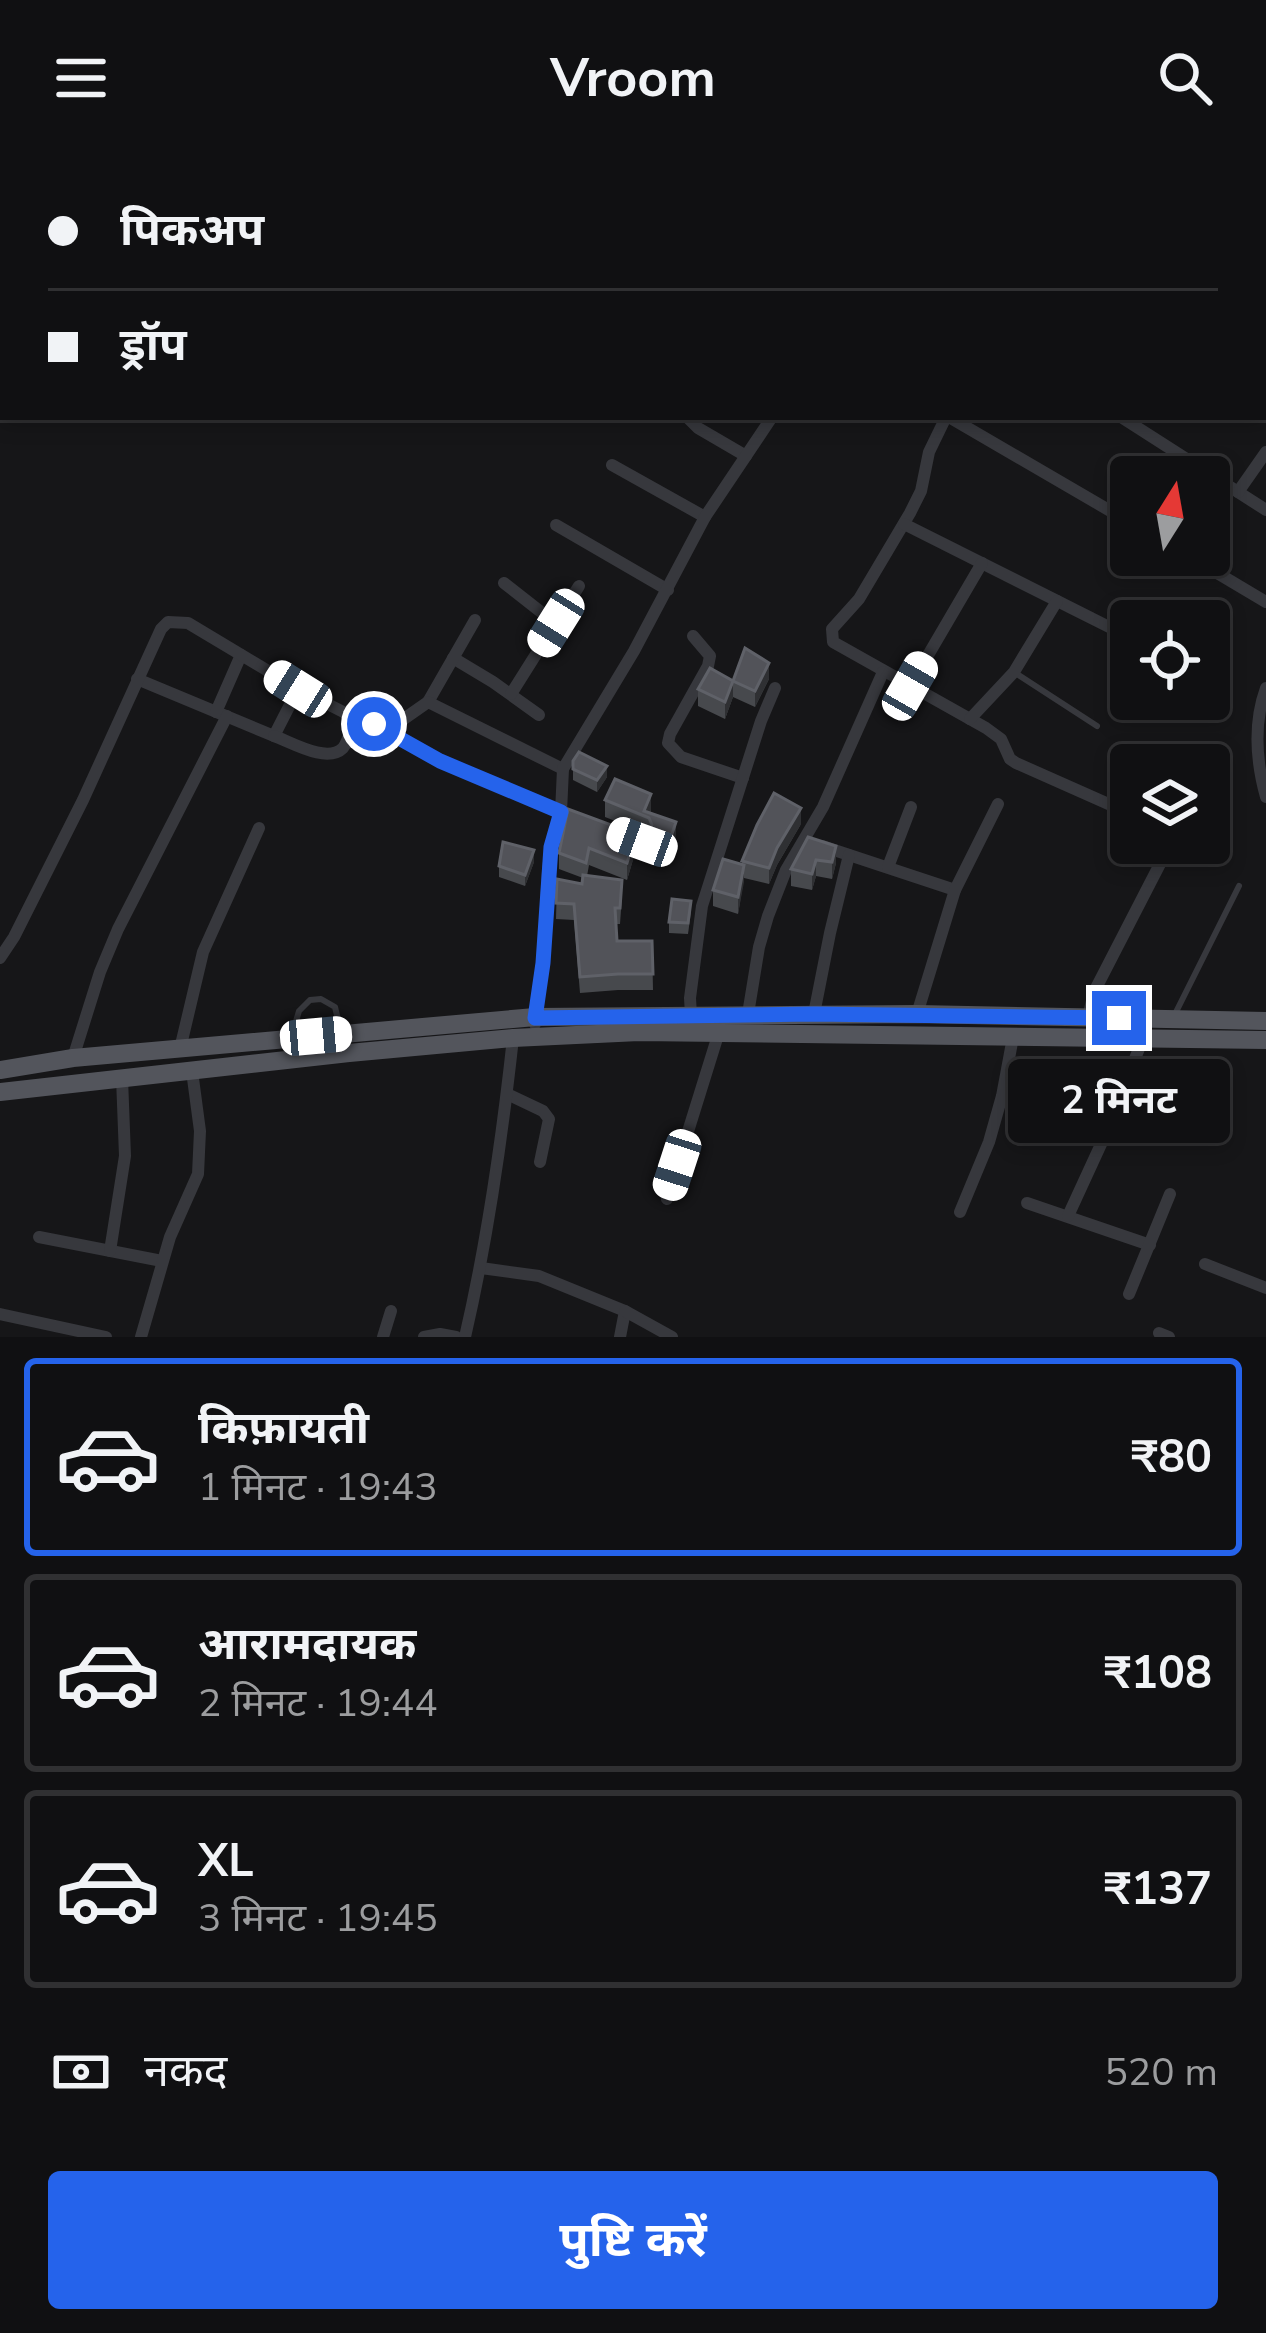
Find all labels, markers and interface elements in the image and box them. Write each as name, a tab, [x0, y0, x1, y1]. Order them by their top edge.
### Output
text: Vroom	[550, 41, 716, 115]
icon: menu	[48, 45, 114, 111]
icon: search	[1152, 45, 1218, 111]
text: पिकअप	[120, 200, 264, 261]
text: ड्रॉप	[120, 315, 187, 376]
north arrow	[1110, 456, 1230, 576]
map controls	[1110, 456, 1230, 864]
car	[522, 583, 590, 663]
button: locate	[1110, 600, 1230, 720]
car	[876, 646, 944, 726]
car	[258, 655, 338, 723]
route start	[347, 697, 401, 751]
button: layers	[1110, 744, 1230, 864]
car	[602, 813, 682, 871]
route end	[1092, 991, 1146, 1045]
car	[279, 1015, 353, 1057]
callout: 2 मिनट	[1008, 1060, 1230, 1144]
text: 2 मिनट	[1061, 1074, 1177, 1127]
car	[649, 1125, 705, 1205]
text: किफ़ायती	[198, 1398, 369, 1459]
icon: car	[54, 1403, 162, 1511]
text: ₹80	[1131, 1427, 1212, 1488]
text: 1 मिनट · 19:43	[198, 1461, 438, 1514]
text: आरामदायक	[198, 1614, 416, 1675]
icon: car	[54, 1619, 162, 1727]
text: ₹108	[1104, 1643, 1212, 1704]
text: 2 मिनट · 19:44	[198, 1677, 438, 1730]
text: XL	[198, 1831, 254, 1892]
icon: car	[54, 1835, 162, 1943]
text: ₹137	[1104, 1859, 1212, 1920]
text: 3 मिनट · 19:45	[198, 1892, 438, 1945]
icon: cash	[48, 2039, 114, 2105]
text: नकद	[144, 2041, 227, 2102]
text: 520 m	[1104, 2046, 1218, 2099]
button: पुष्टि करें	[48, 2171, 1218, 2309]

